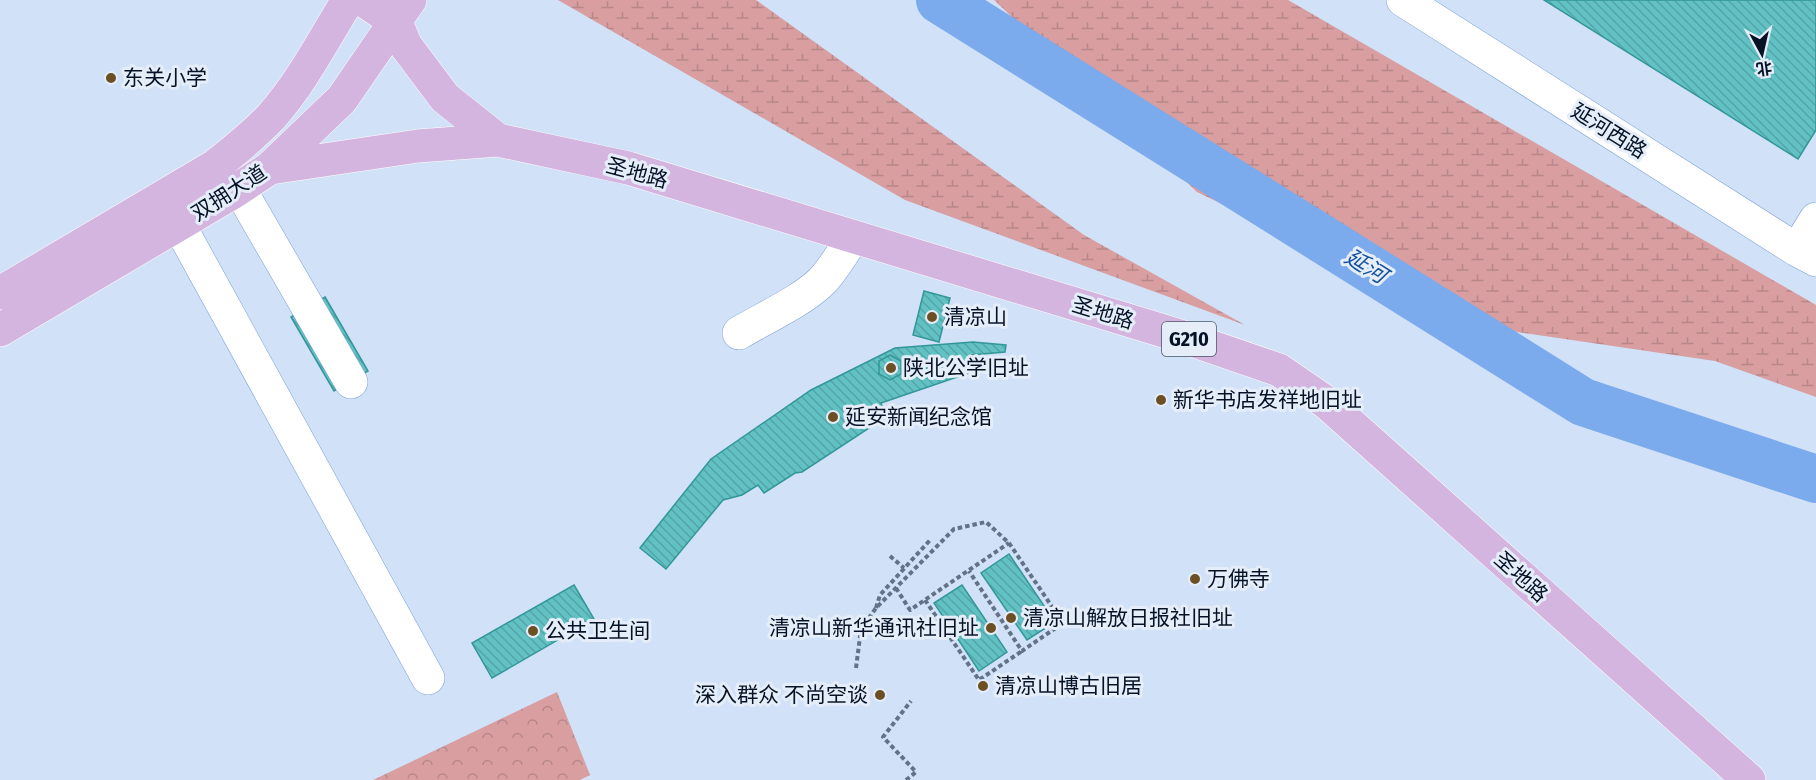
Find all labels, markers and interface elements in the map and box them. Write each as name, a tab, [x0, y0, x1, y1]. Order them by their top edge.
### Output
north arrow	[1732, 24, 1792, 84]
text: 北	[1755, 58, 1773, 79]
place label: 东关小学	[123, 65, 207, 91]
marker: 东关小学	[104, 71, 118, 85]
street label: 延河西路	[1566, 98, 1652, 164]
street label: 圣地路	[603, 152, 671, 194]
street label: 双拥大道	[187, 159, 271, 227]
water label: 延河	[1340, 243, 1395, 291]
street label: 圣地路	[1069, 291, 1137, 335]
place label: 清凉山	[944, 304, 1007, 330]
marker: 清凉山	[925, 310, 939, 324]
road number: G210	[1162, 322, 1216, 356]
place label: 陕北公学旧址	[903, 355, 1029, 381]
marker: 陕北公学旧址	[884, 361, 898, 375]
place label: 新华书店发祥地旧址	[1173, 387, 1362, 413]
marker: 新华书店发祥地旧址	[1154, 393, 1168, 407]
place label: 延安新闻纪念馆	[845, 404, 992, 430]
marker: 延安新闻纪念馆	[826, 410, 840, 424]
street label: 圣地路	[1489, 546, 1553, 608]
place label: 万佛寺	[1207, 566, 1270, 592]
marker: 万佛寺	[1188, 572, 1202, 586]
place label: 清凉山解放日报社旧址	[1023, 605, 1233, 631]
marker: 清凉山解放日报社旧址	[1004, 611, 1018, 625]
place label: 清凉山新华通讯社旧址	[769, 615, 979, 641]
place label: 公共卫生间	[545, 618, 650, 644]
marker: 清凉山新华通讯社旧址	[984, 621, 998, 635]
marker: 公共卫生间	[526, 624, 540, 638]
place label: 清凉山博古旧居	[995, 673, 1142, 699]
marker: 清凉山博古旧居	[976, 679, 990, 693]
place label: 深入群众 不尚空谈	[695, 682, 868, 708]
marker: 深入群众 不尚空谈	[873, 688, 887, 702]

